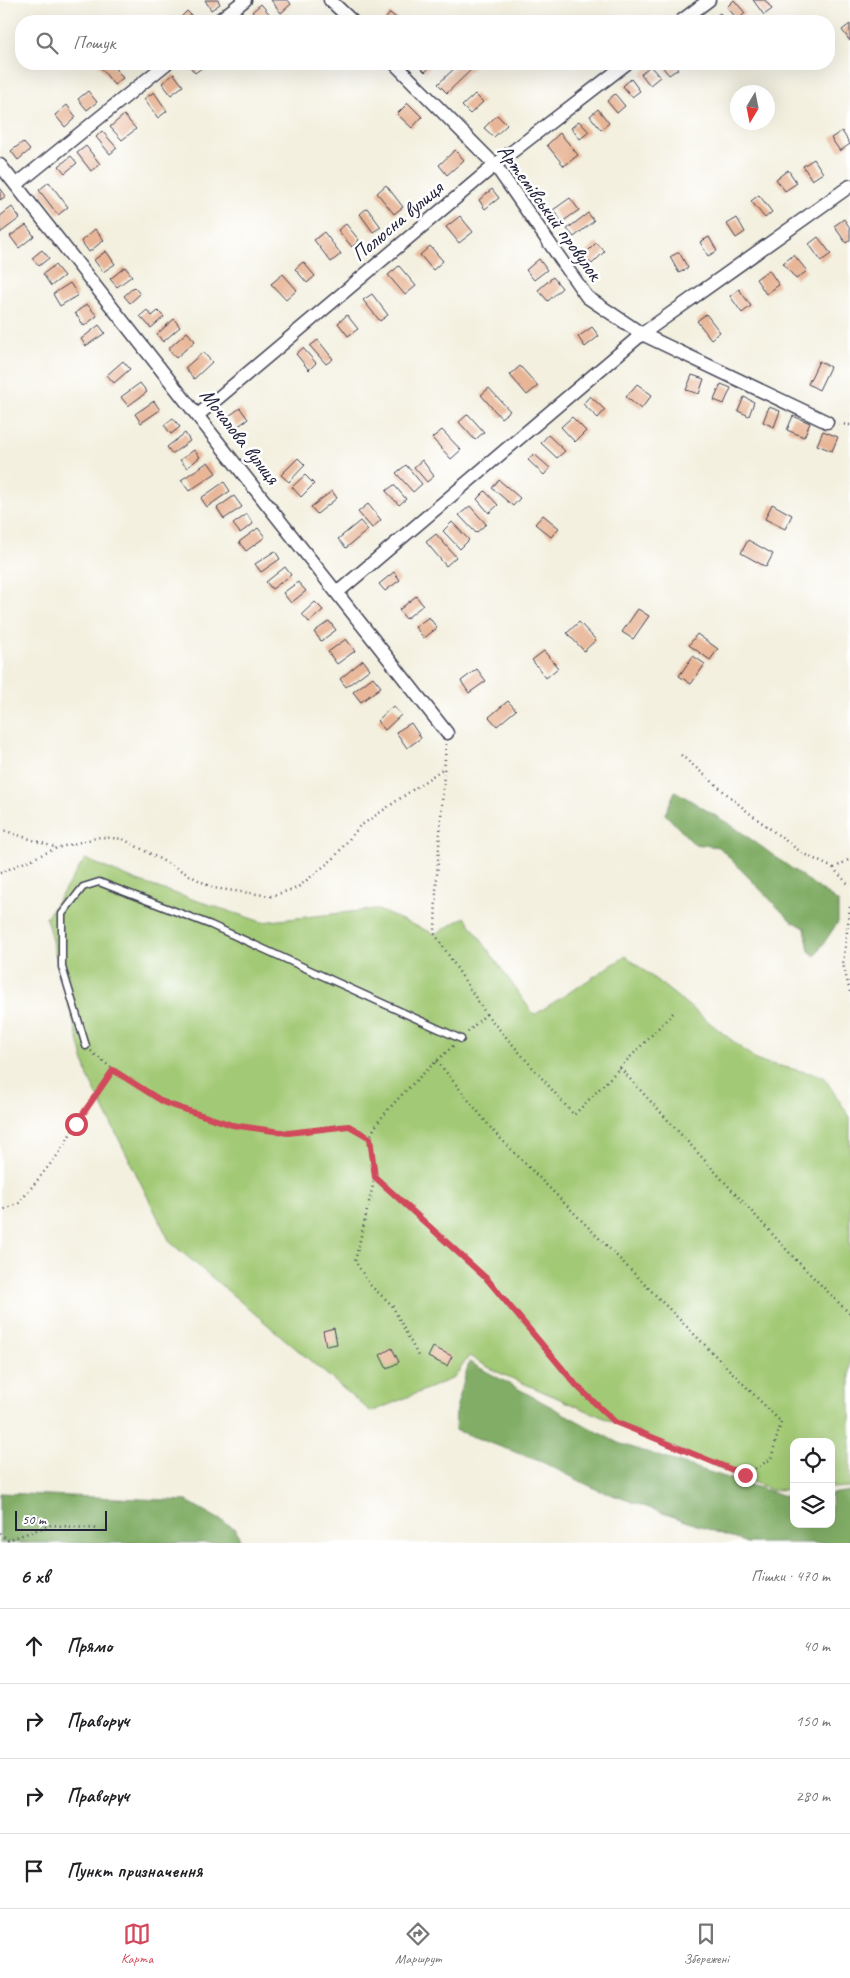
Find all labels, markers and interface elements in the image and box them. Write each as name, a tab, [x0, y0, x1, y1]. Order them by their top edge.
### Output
search box	[15, 15, 835, 70]
icon: search	[33, 29, 61, 57]
text: Пошук	[73, 31, 115, 55]
north arrow	[730, 85, 775, 130]
street label: Артемівський провулок	[492, 139, 609, 287]
street label: Полюсна вулиця	[346, 174, 450, 267]
street label: Мочалова вулиця	[194, 383, 287, 490]
route start	[65, 1113, 88, 1136]
map controls	[790, 1438, 835, 1528]
button: locate	[790, 1438, 835, 1483]
route end	[734, 1464, 757, 1487]
button: layers	[790, 1483, 835, 1528]
scale bar	[15, 1508, 108, 1531]
text: 50 m	[22, 1511, 46, 1528]
text: 6 хв	[20, 1563, 49, 1589]
text: Пішки · 470 m	[751, 1566, 830, 1586]
icon: ahead	[20, 1632, 48, 1660]
text: Прямо	[67, 1634, 112, 1658]
text: 40 m	[803, 1636, 830, 1656]
icon: right	[20, 1707, 48, 1735]
text: Праворуч	[67, 1709, 129, 1733]
text: 150 m	[796, 1711, 830, 1731]
icon: right	[20, 1782, 48, 1810]
text: Праворуч	[67, 1784, 129, 1808]
text: 280 m	[796, 1786, 830, 1806]
icon: arrive	[20, 1857, 48, 1885]
text: Пункт призначення	[67, 1859, 202, 1883]
tab: Карта	[121, 1920, 153, 1967]
tab: Маршрут	[395, 1920, 441, 1967]
tab: Збережені	[683, 1920, 729, 1967]

